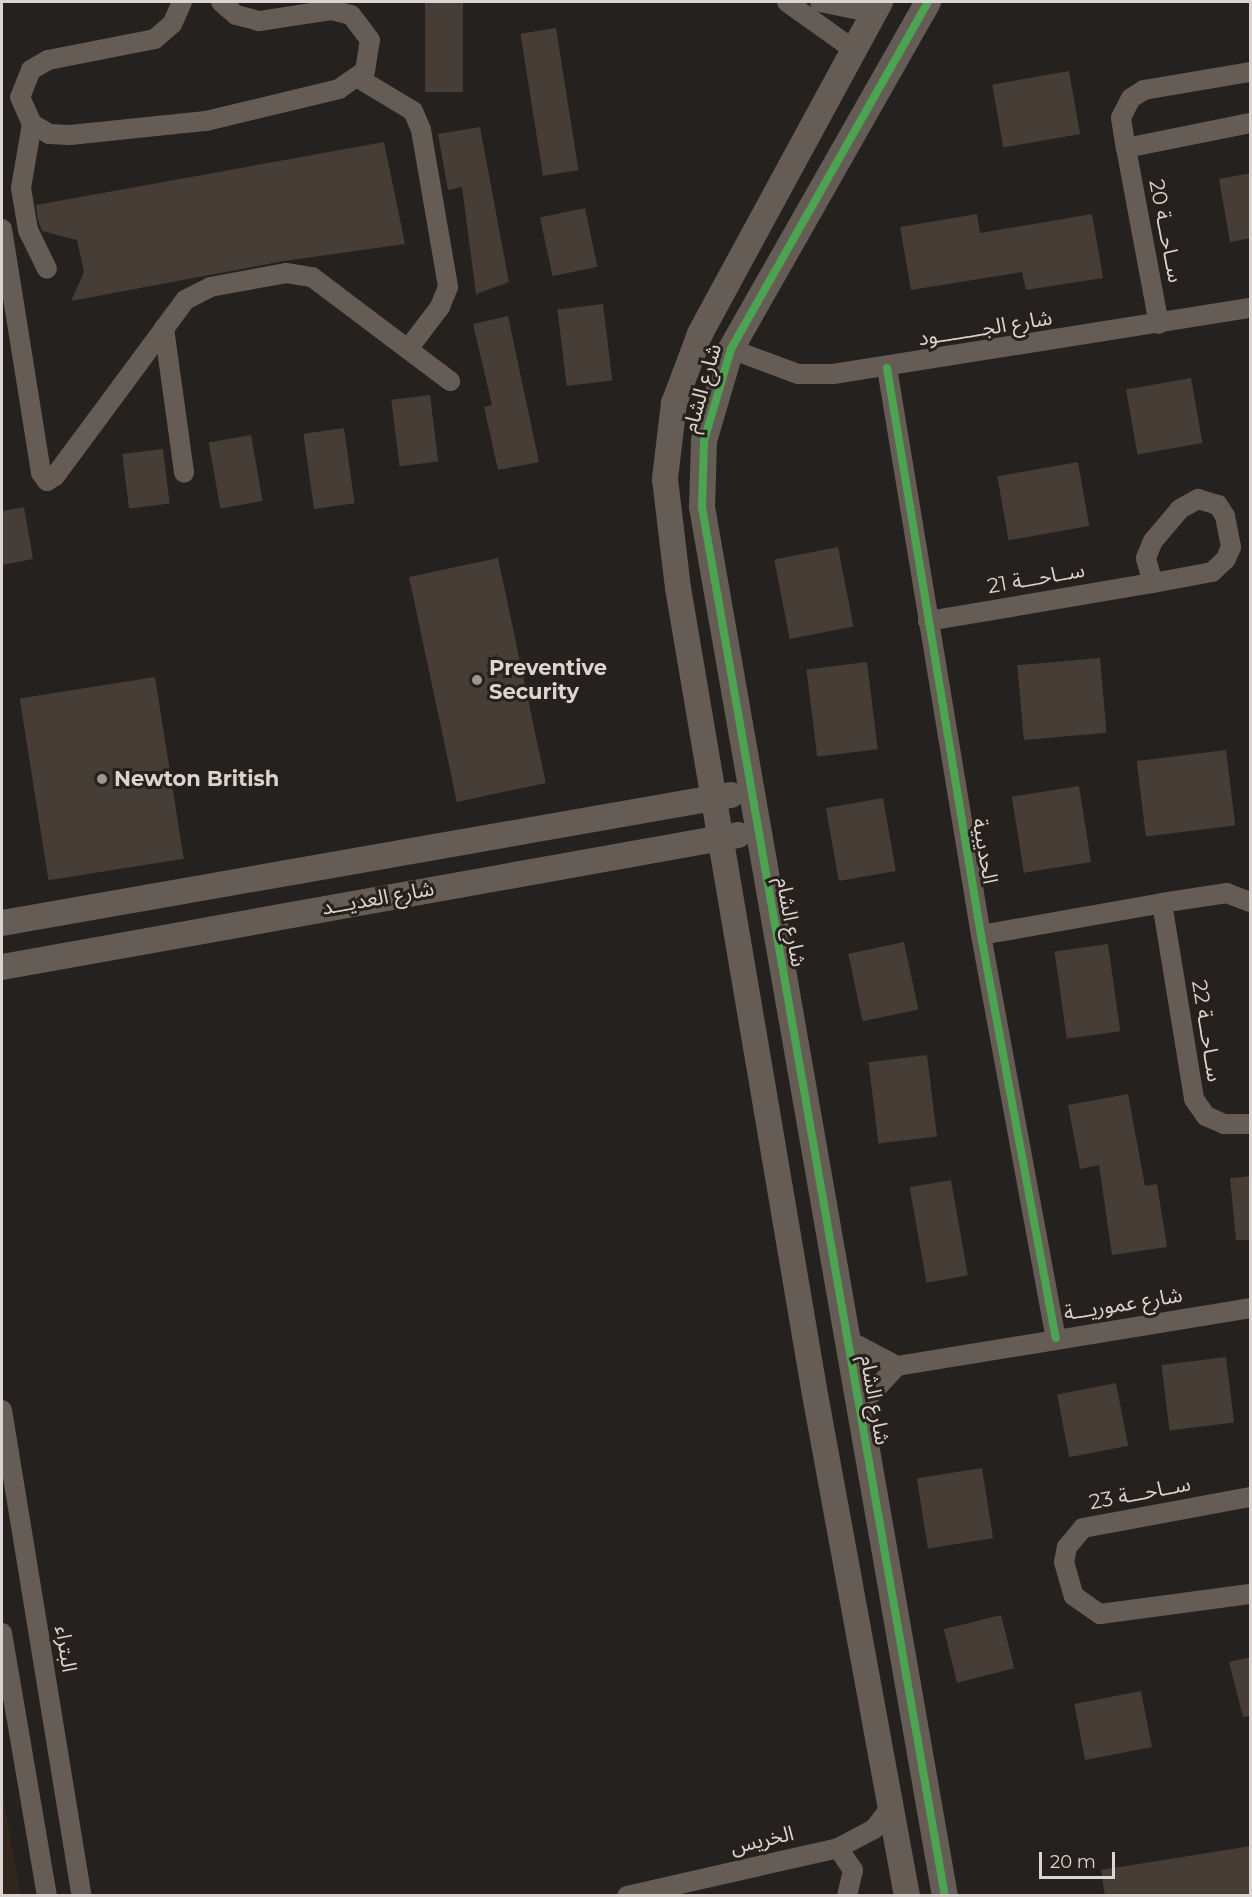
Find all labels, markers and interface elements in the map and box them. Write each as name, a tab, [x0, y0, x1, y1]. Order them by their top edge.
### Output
street label: ســاحـــة 20	[1144, 177, 1188, 285]
street label: شارع الجــــــــود	[916, 305, 1054, 351]
street label: شارع الشام	[677, 341, 727, 435]
street label: ســاحـــة 21	[985, 557, 1087, 599]
place label: Preventive Security	[489, 655, 607, 705]
marker: Preventive Security	[470, 673, 484, 687]
place label: Newton British	[114, 766, 279, 792]
marker: Newton British	[95, 772, 109, 786]
street label: الحديبية	[967, 816, 1003, 886]
street label: شارع الشام	[771, 875, 811, 969]
street label: شارع العديـــد	[320, 876, 436, 920]
street label: ســاحـــة 22	[1187, 978, 1227, 1084]
street label: شارع عموريـــة	[1062, 1282, 1184, 1326]
street label: شارع الشام	[855, 1353, 895, 1447]
street label: ســاحـــة 23	[1087, 1471, 1193, 1515]
street label: البتراء	[50, 1624, 82, 1674]
street label: الخريس	[728, 1820, 796, 1860]
scale bar	[1042, 1840, 1118, 1878]
text: 20 m	[1050, 1851, 1096, 1873]

